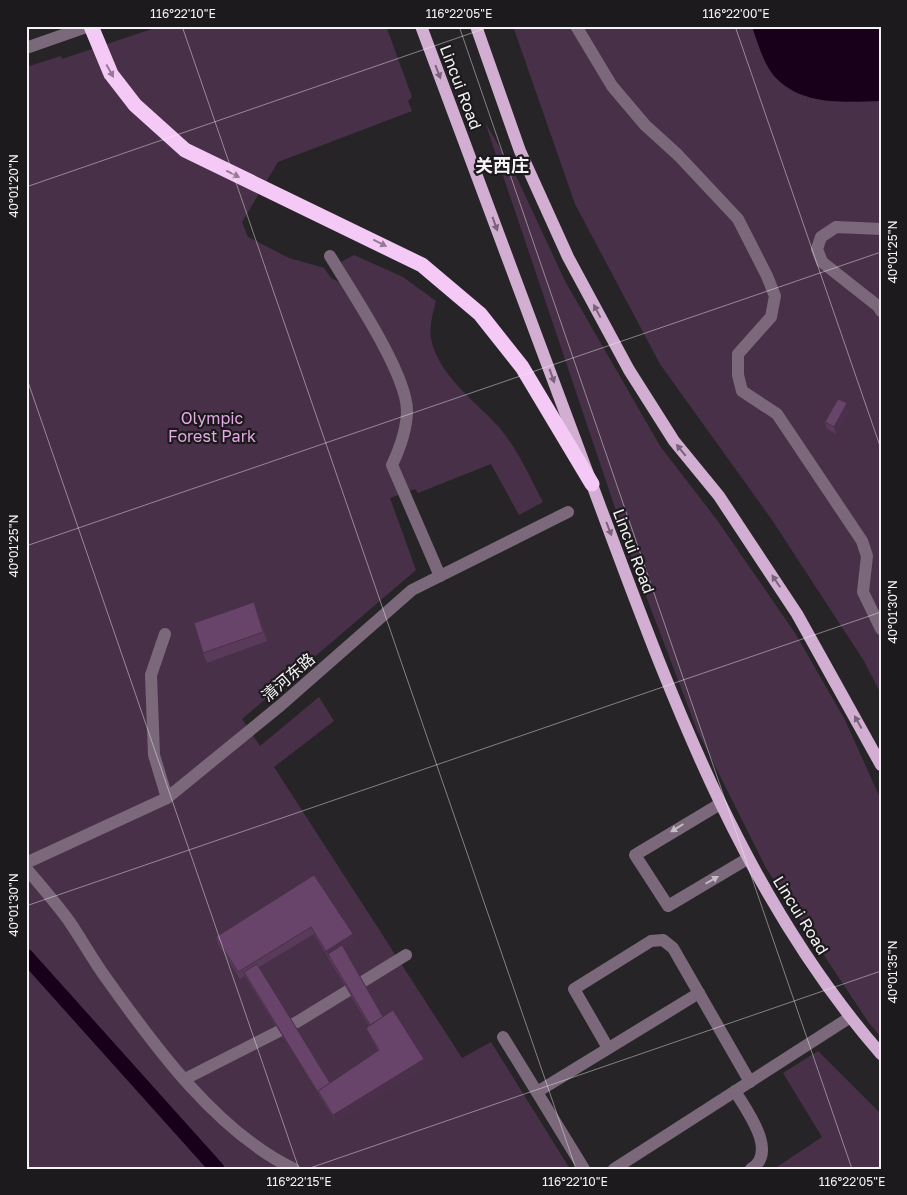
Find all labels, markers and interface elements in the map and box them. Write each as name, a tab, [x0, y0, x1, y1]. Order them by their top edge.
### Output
text: 116°22'10"E	[150, 6, 216, 21]
text: 116°22'05"E	[426, 6, 492, 21]
text: 116°22'00"E	[702, 6, 770, 21]
street label: Lincui Road	[436, 42, 486, 132]
one-way arrow	[106, 64, 115, 77]
one-way arrow	[434, 65, 442, 80]
text: 40°01'20"N	[6, 154, 21, 218]
district label: 关西庄	[475, 154, 529, 176]
one-way arrow	[225, 170, 240, 178]
one-way arrow	[491, 217, 499, 232]
text: 40°01'25"N	[885, 220, 900, 284]
one-way arrow	[372, 239, 387, 247]
one-way arrow	[593, 304, 601, 318]
one-way arrow	[549, 369, 556, 384]
park label: Olympic Forest Park	[168, 408, 256, 446]
one-way arrow	[676, 443, 687, 456]
street label: Lincui Road	[609, 506, 659, 596]
text: 40°01'25"N	[6, 514, 21, 578]
one-way arrow	[605, 521, 613, 536]
one-way arrow	[771, 575, 781, 588]
text: 40°01'30"N	[885, 580, 900, 644]
street label: 清河东路	[257, 648, 319, 706]
one-way arrow	[854, 714, 862, 729]
one-way arrow	[671, 824, 684, 833]
street label: Lincui Road	[769, 872, 833, 958]
text: 40°01'30"N	[6, 873, 21, 937]
one-way arrow	[706, 875, 719, 884]
text: 40°01'35"N	[885, 940, 900, 1004]
text: 116°22'15"E	[267, 1174, 331, 1189]
text: 116°22'10"E	[542, 1174, 608, 1189]
text: 116°22'05"E	[819, 1174, 885, 1189]

